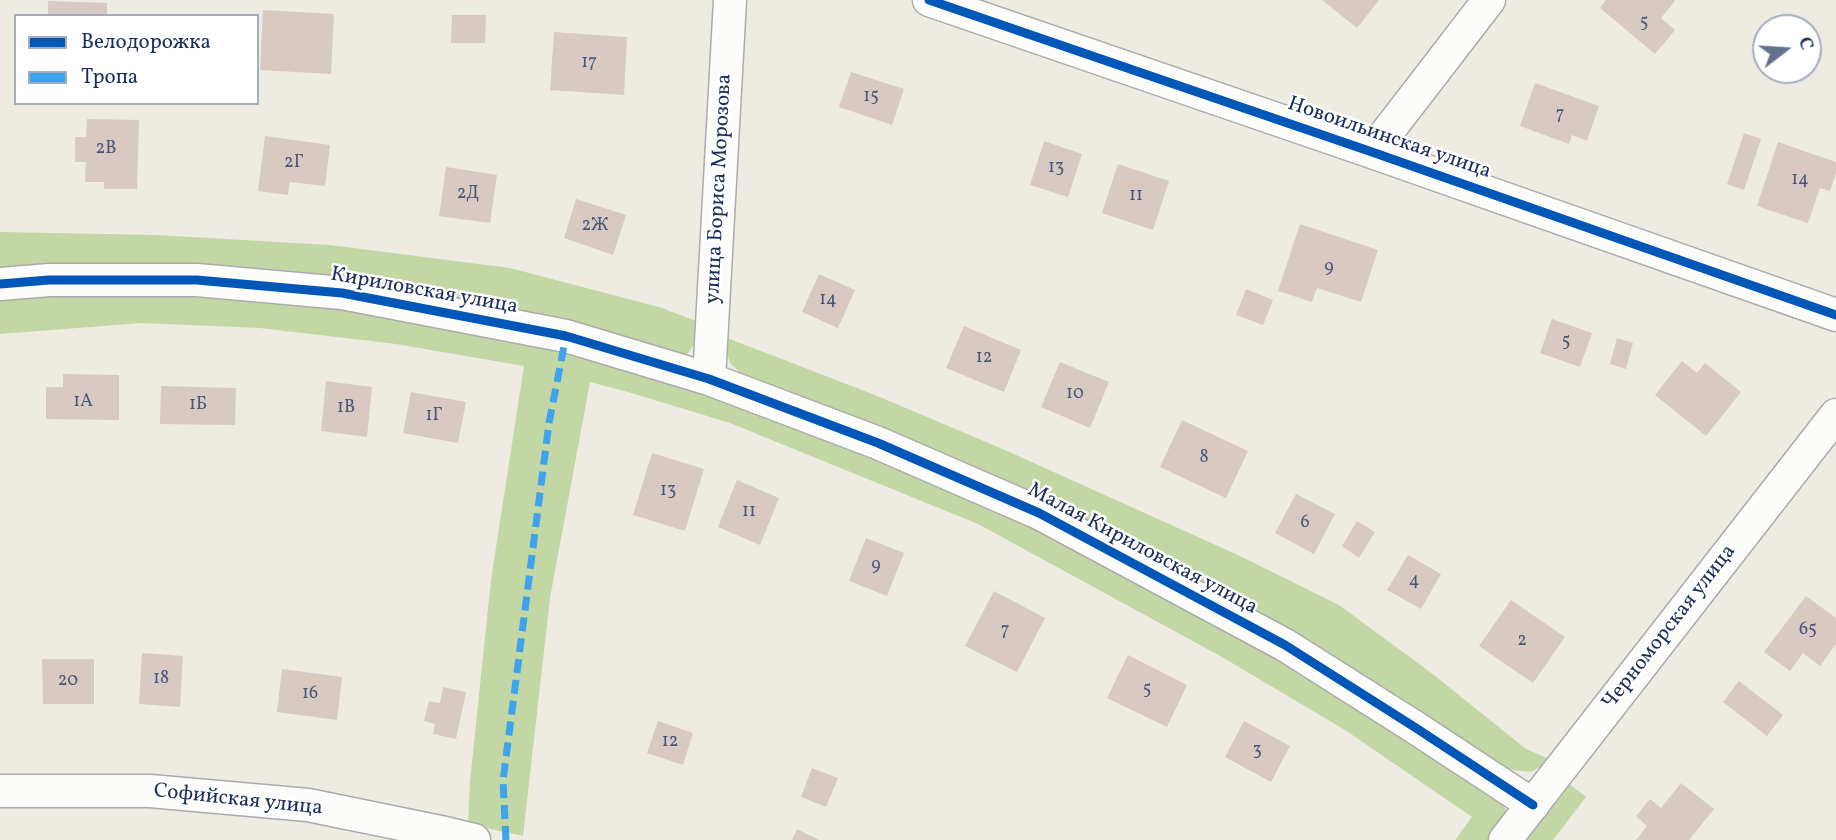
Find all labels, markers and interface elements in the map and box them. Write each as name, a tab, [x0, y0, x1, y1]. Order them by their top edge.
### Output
house number: 5	[1640, 13, 1648, 35]
legend	[14, 14, 259, 105]
north arrow	[1752, 14, 1822, 84]
text: Велодорожка	[81, 28, 211, 57]
text: С	[1791, 34, 1819, 53]
house number: 17	[581, 53, 597, 75]
text: Тропа	[81, 63, 138, 92]
street label: улица Бориса Морозова	[701, 73, 739, 305]
house number: 15	[863, 87, 879, 109]
street label: Новоильинская улица	[1284, 92, 1494, 186]
house number: 7	[1556, 105, 1564, 127]
house number: 2В	[96, 139, 116, 161]
house number: 2Г	[284, 153, 304, 175]
house number: 13	[1048, 158, 1064, 180]
house number: 14	[1791, 170, 1809, 192]
house number: 2Д	[457, 184, 479, 206]
house number: 11	[1129, 186, 1143, 208]
house number: 2Ж	[581, 216, 609, 238]
house number: 9	[1324, 258, 1334, 280]
street label: Кириловская улица	[328, 263, 520, 321]
house number: 14	[819, 290, 837, 312]
house number: 5	[1562, 332, 1570, 354]
house number: 12	[976, 348, 992, 370]
house number: 10	[1066, 384, 1084, 406]
house number: 1А	[73, 392, 93, 414]
house number: 1Б	[189, 395, 207, 417]
house number: 1В	[337, 398, 355, 420]
house number: 1Г	[425, 406, 443, 428]
house number: 8	[1199, 448, 1209, 470]
street label: Малая Кириловская улица	[1023, 479, 1261, 621]
house number: 13	[660, 481, 676, 503]
house number: 11	[742, 502, 756, 524]
house number: 6	[1300, 513, 1310, 535]
street label: Черноморская улица	[1598, 540, 1742, 716]
house number: 9	[871, 556, 881, 578]
house number: 4	[1409, 571, 1419, 593]
house number: 65	[1799, 620, 1817, 642]
house number: 7	[1001, 621, 1009, 643]
house number: 2	[1517, 631, 1527, 653]
house number: 18	[153, 669, 169, 691]
house number: 20	[58, 671, 78, 693]
house number: 5	[1143, 680, 1151, 702]
house number: 16	[302, 684, 318, 706]
house number: 12	[662, 732, 678, 754]
house number: 3	[1252, 741, 1262, 763]
street label: Софийская улица	[152, 780, 324, 822]

